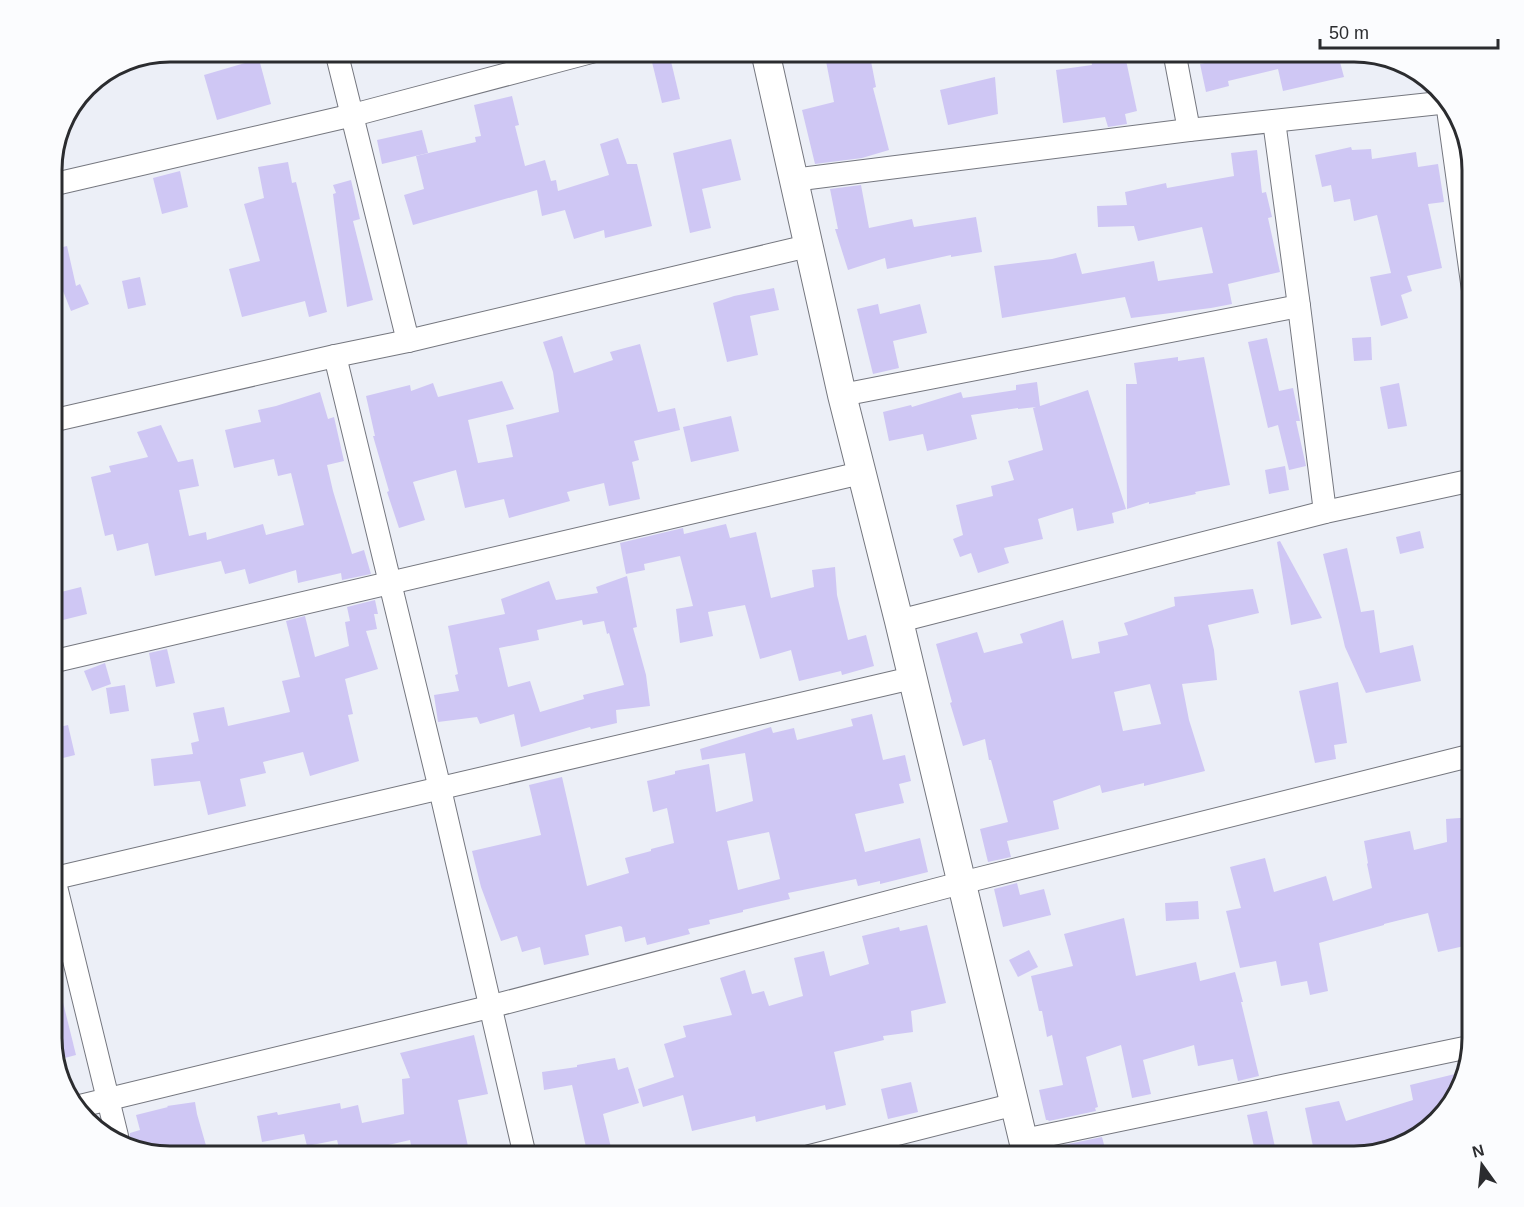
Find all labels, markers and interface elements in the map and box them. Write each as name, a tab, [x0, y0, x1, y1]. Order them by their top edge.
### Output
scale bar	[1320, 12, 1498, 50]
text: 50 m	[1329, 23, 1369, 43]
north arrow	[1452, 1135, 1512, 1195]
text: N	[1470, 1141, 1486, 1161]

